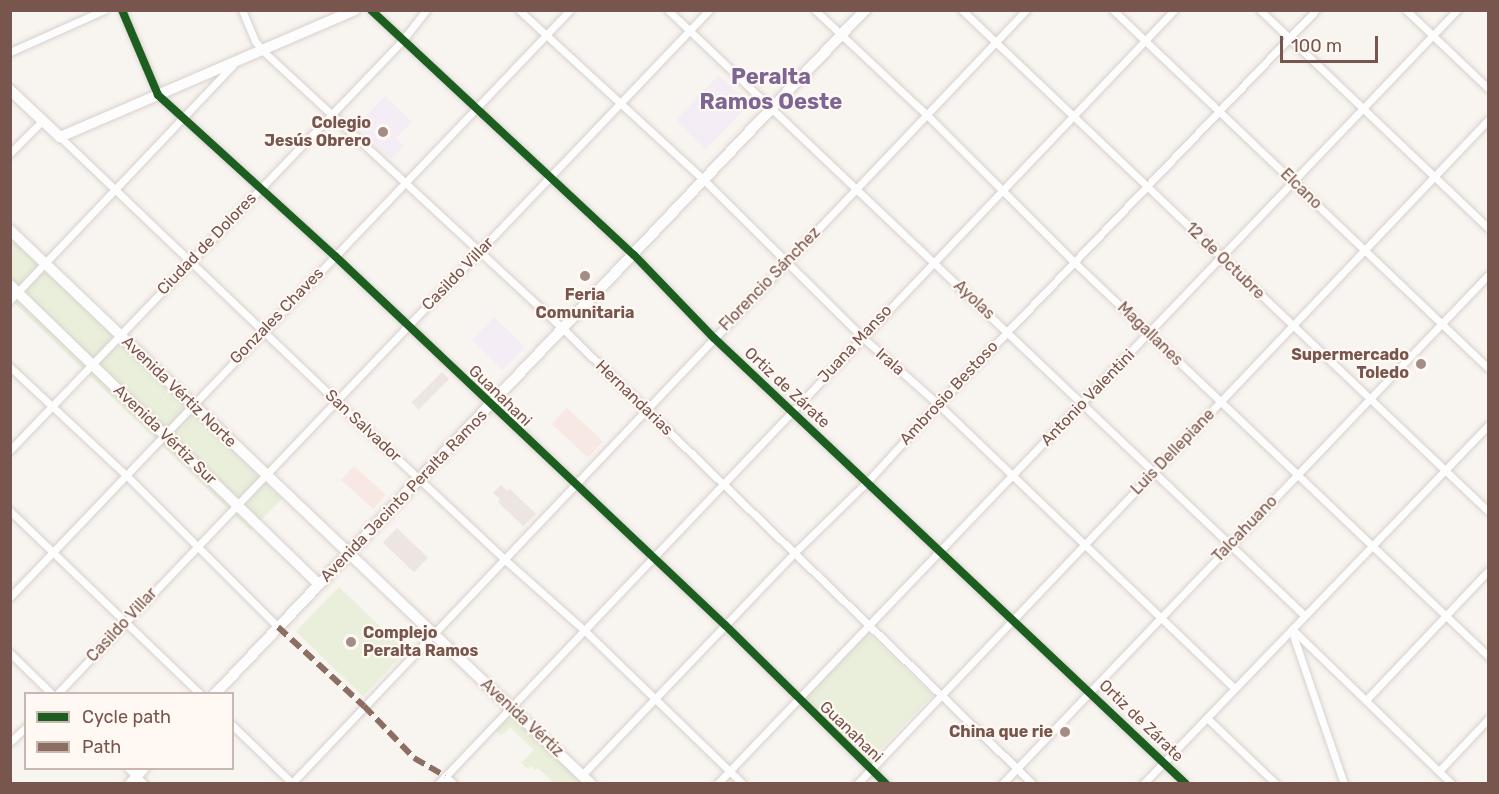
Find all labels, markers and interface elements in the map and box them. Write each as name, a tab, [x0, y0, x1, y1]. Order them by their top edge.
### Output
scale bar	[1283, 24, 1380, 62]
text: 100 m	[1291, 35, 1342, 57]
district label: Peralta Ramos Oeste	[700, 63, 842, 114]
place label: Colegio Jesús Obrero	[264, 113, 371, 151]
marker: Colegio Jesús Obrero	[376, 125, 390, 139]
street label: Elcano	[1276, 165, 1326, 213]
street label: Ciudad de Dolores	[153, 189, 261, 299]
street label: 12 de Octubre	[1181, 218, 1269, 304]
street label: Florencio Sánchez	[716, 223, 824, 335]
street label: Casildo Villar	[418, 233, 498, 315]
street label: Gonzales Chaves	[226, 264, 328, 368]
marker: Feria Comunitaria	[578, 269, 592, 283]
street label: Ayolas	[950, 276, 998, 324]
place label: Feria Comunitaria	[536, 285, 634, 323]
street label: Magallanes	[1113, 298, 1187, 370]
street label: Juana Manso	[814, 301, 896, 387]
street label: Avenida Vértiz Norte	[118, 332, 240, 452]
street label: Ambrosio Bestoso	[896, 337, 1002, 449]
street label: Ortiz de Zárate	[740, 344, 834, 432]
street label: Irala	[872, 344, 908, 380]
place label: Supermercado Toledo	[1291, 345, 1409, 383]
street label: Antonio Valentini	[1037, 346, 1139, 450]
street label: Hernandarias	[591, 356, 677, 440]
marker: Supermercado Toledo	[1414, 357, 1428, 371]
street label: Guanahani	[465, 361, 535, 431]
street label: Avenida Vértiz Sur	[109, 381, 221, 489]
street label: San Salvador	[321, 386, 405, 466]
street label: Luis Dellepiane	[1127, 405, 1219, 499]
street label: Avenida Jacinto Peralta Ramos	[317, 406, 491, 586]
street label: Talcahuano	[1208, 492, 1282, 566]
street label: Casildo Villar	[83, 584, 161, 666]
place label: Complejo Peralta Ramos	[363, 623, 478, 661]
marker: Complejo Peralta Ramos	[344, 635, 358, 649]
street label: Avenida Vértiz	[476, 675, 568, 761]
street label: Ortiz de Zárate	[1095, 676, 1187, 766]
legend	[24, 692, 234, 770]
street label: Guanahani	[816, 697, 886, 767]
text: Cycle path	[82, 706, 171, 728]
place label: China que rie	[949, 722, 1053, 742]
marker: China que rie	[1058, 725, 1072, 739]
text: Path	[82, 736, 121, 758]

